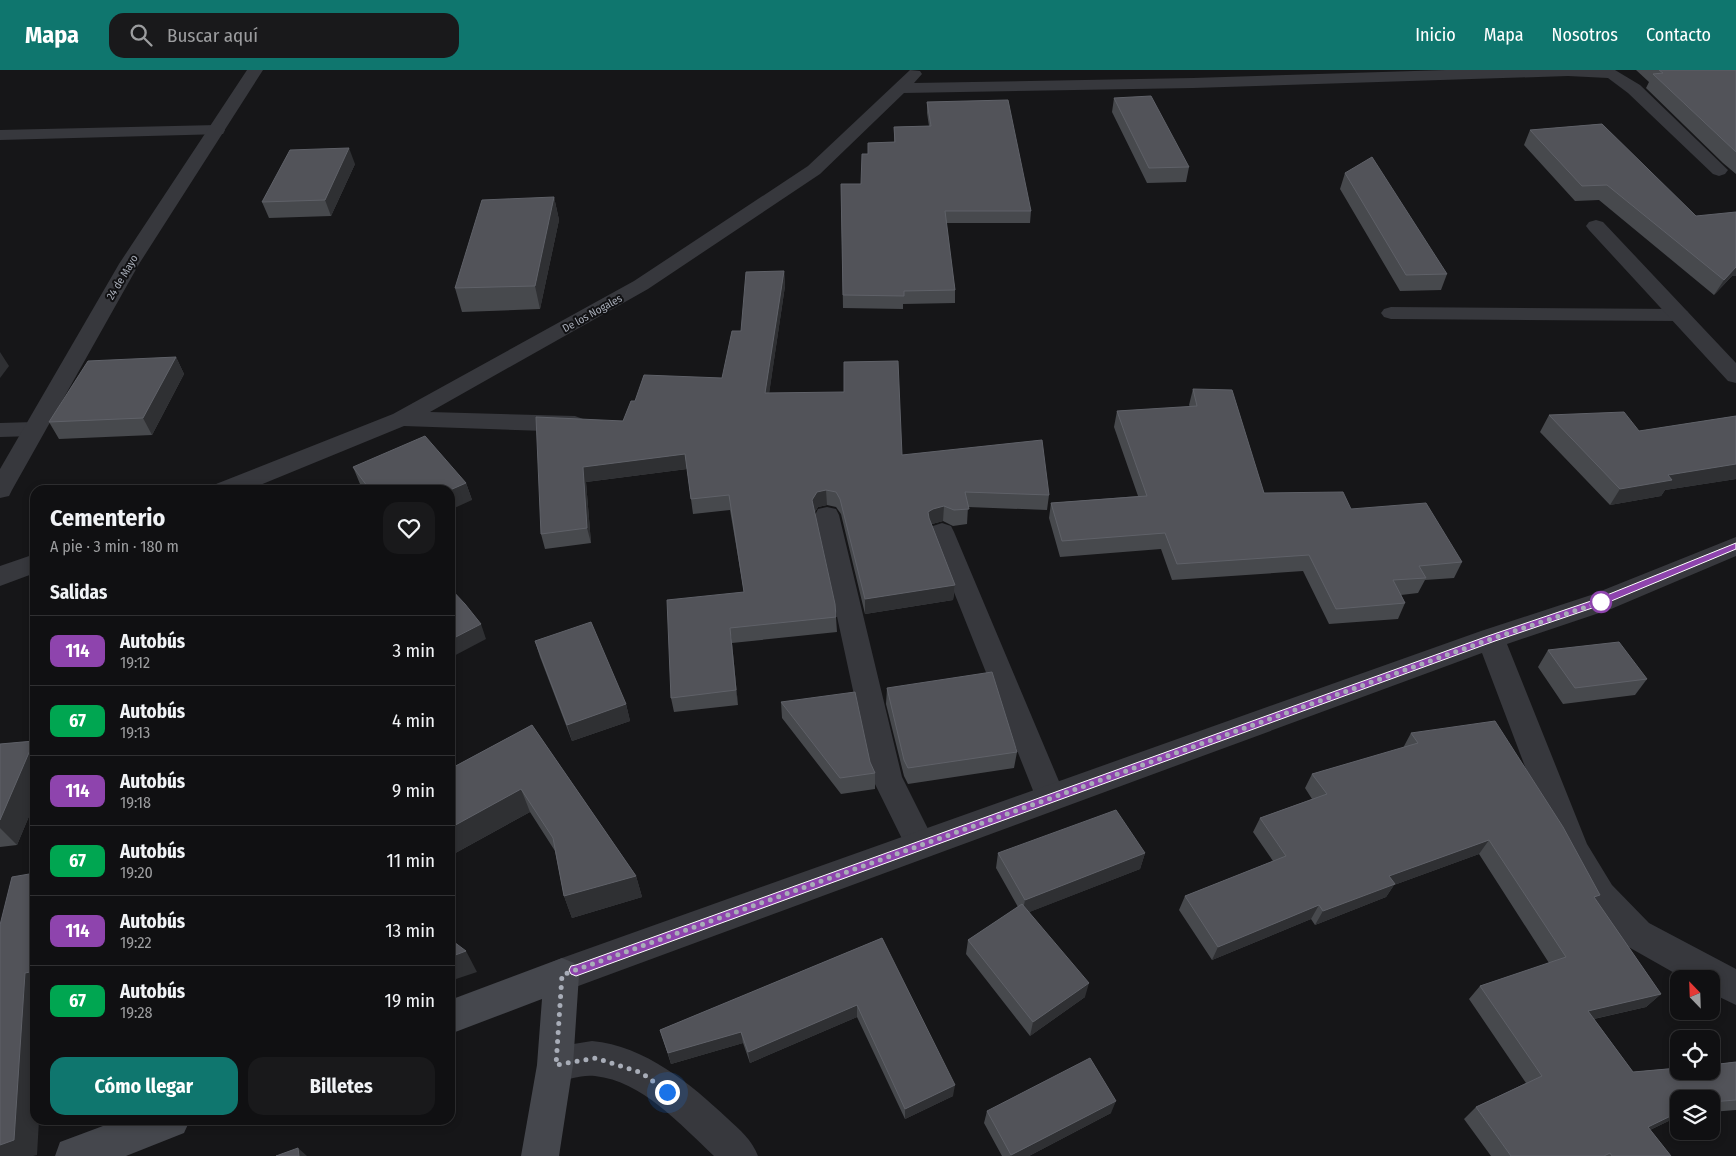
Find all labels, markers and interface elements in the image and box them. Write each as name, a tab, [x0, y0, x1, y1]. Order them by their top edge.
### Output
search box	[109, 13, 459, 58]
text: Mapa	[25, 21, 79, 49]
icon: search	[127, 21, 155, 49]
text: Buscar aquí	[167, 24, 258, 47]
text: Inicio	[1415, 24, 1456, 46]
text: Mapa	[1484, 24, 1524, 46]
text: Nosotros	[1552, 24, 1618, 46]
text: Contacto	[1646, 24, 1711, 46]
street label: 24 de Mayo	[104, 252, 141, 302]
street label: De los Nogales	[560, 292, 625, 335]
button: heart	[383, 502, 435, 554]
text: Cementerio	[50, 504, 165, 532]
text: A pie · 3 min · 180 m	[50, 537, 179, 556]
text: Salidas	[50, 581, 107, 604]
unlabelled marker	[1590, 591, 1612, 613]
text: Autobús	[120, 630, 185, 653]
text: 3 min	[393, 639, 435, 662]
text: 114	[65, 640, 90, 662]
text: 19:12	[120, 653, 150, 672]
text: Autobús	[120, 700, 185, 723]
text: 4 min	[392, 709, 435, 732]
text: 67	[69, 710, 86, 732]
text: 19:13	[120, 723, 150, 742]
text: Autobús	[120, 770, 185, 793]
text: 9 min	[392, 779, 435, 802]
text: 114	[65, 780, 90, 802]
text: 19:18	[120, 793, 151, 812]
text: Autobús	[120, 840, 185, 863]
text: 11 min	[387, 849, 435, 872]
text: 67	[69, 850, 86, 872]
text: 19:20	[120, 863, 153, 882]
text: Autobús	[120, 910, 185, 933]
text: 13 min	[385, 919, 435, 942]
text: 114	[65, 920, 90, 942]
text: 19:22	[120, 933, 152, 952]
north arrow	[1670, 970, 1720, 1020]
map controls	[1670, 970, 1720, 1140]
text: Autobús	[120, 980, 185, 1003]
text: 19 min	[384, 989, 435, 1012]
text: 67	[69, 990, 86, 1012]
text: 19:28	[120, 1003, 152, 1022]
button: locate	[1670, 1030, 1720, 1080]
button: Cómo llegar	[50, 1057, 238, 1115]
button: Billetes	[248, 1057, 435, 1115]
your location	[655, 1080, 680, 1105]
button: layers	[1670, 1090, 1720, 1140]

